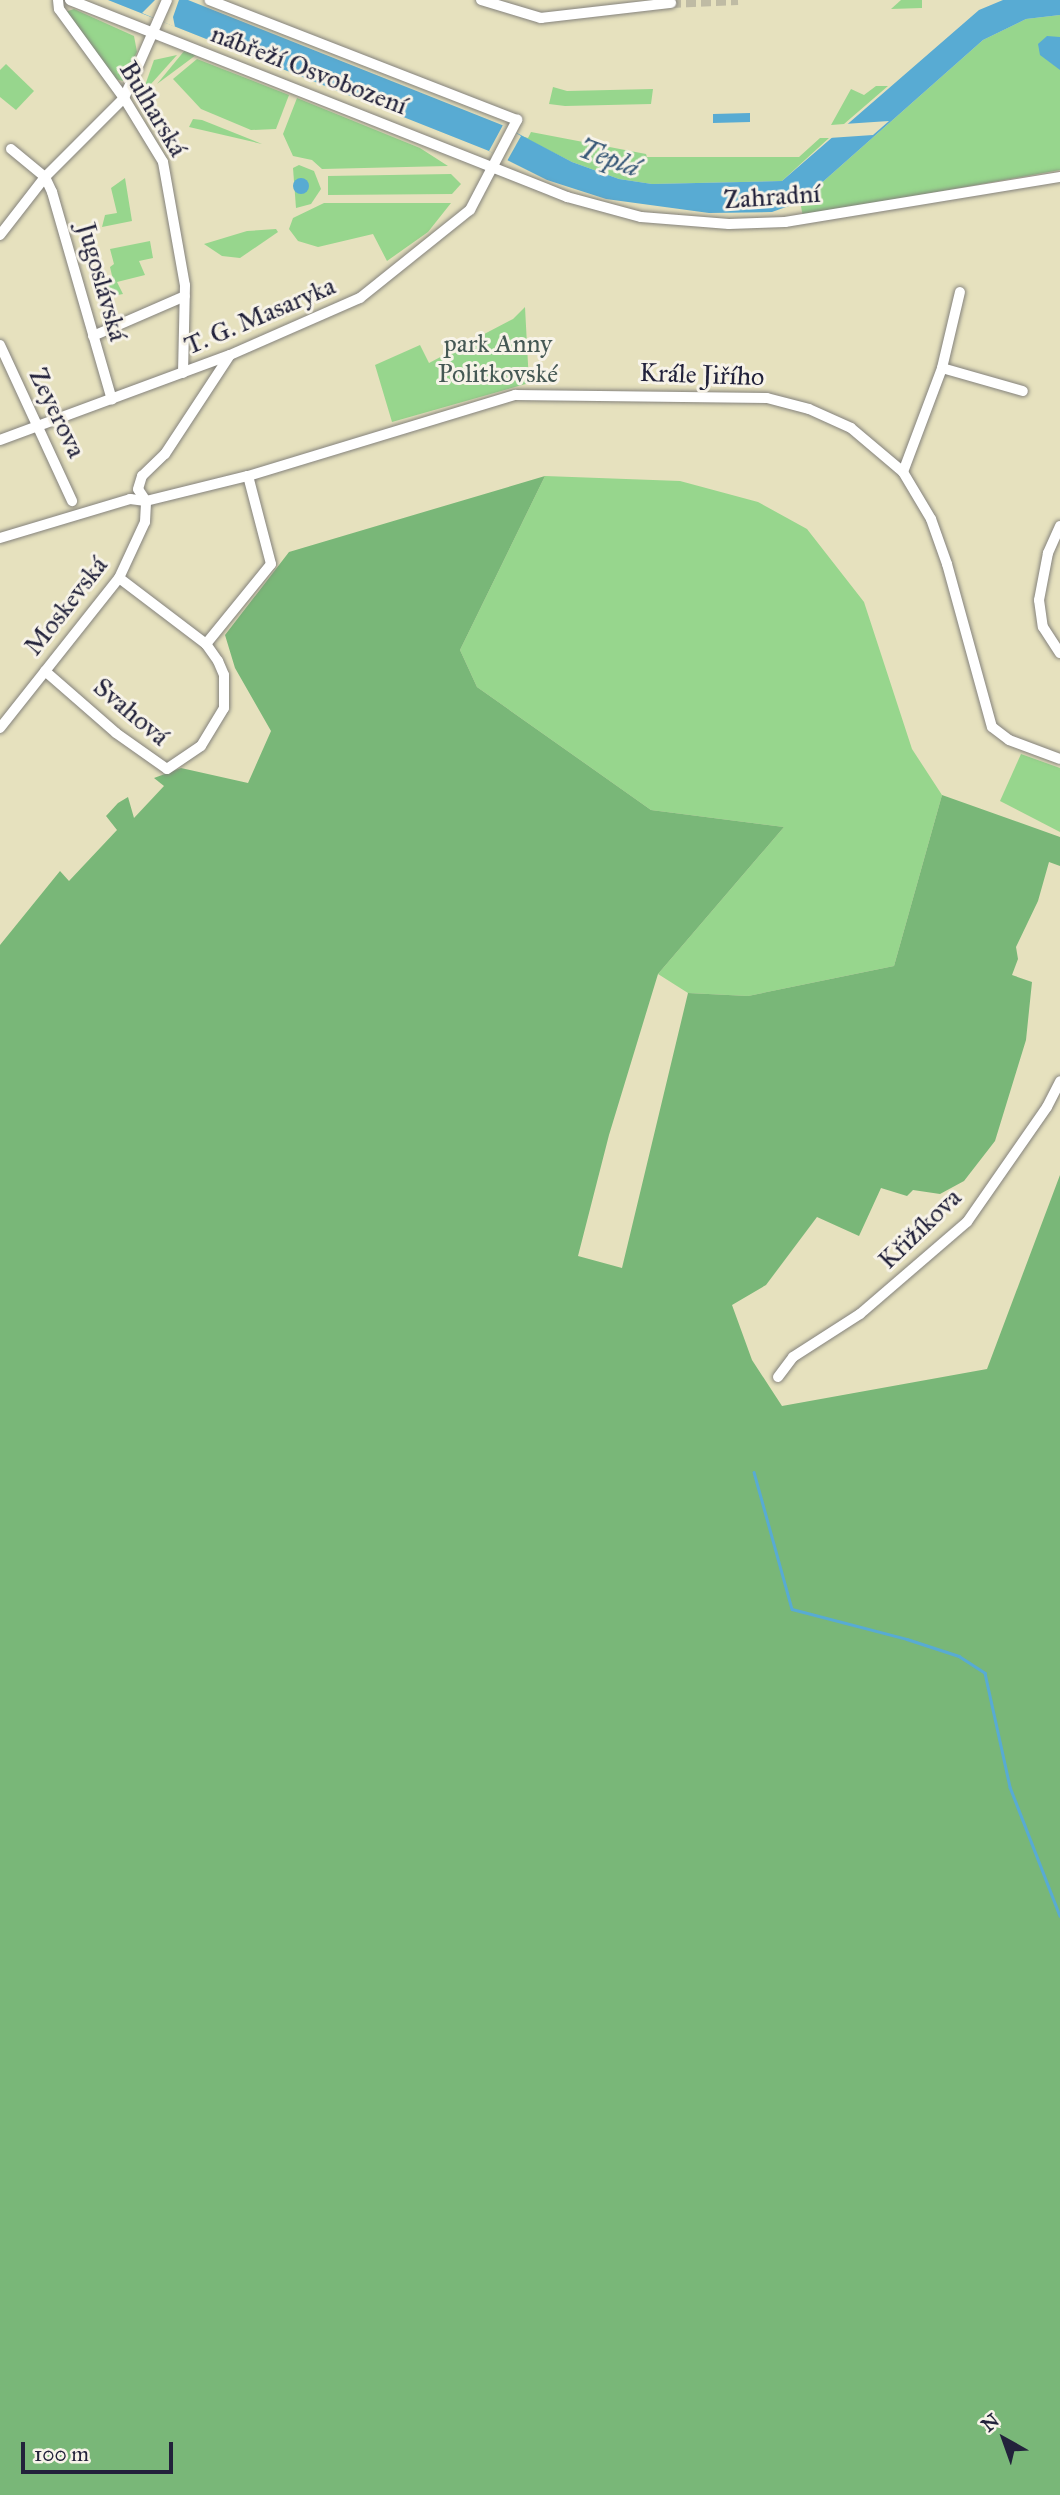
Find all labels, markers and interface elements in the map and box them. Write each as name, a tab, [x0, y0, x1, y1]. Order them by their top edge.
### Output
street label: nábřeží Osvobození	[206, 18, 412, 122]
street label: Bulharská	[112, 56, 194, 162]
water label: Teplá	[574, 131, 644, 185]
street label: Zahradní	[723, 178, 821, 216]
street label: Jugoslávská	[70, 219, 134, 345]
street label: T. G. Masaryka	[180, 270, 340, 362]
park label: park Anny Politkovské	[438, 328, 558, 390]
street label: Krále Jiřího	[639, 357, 765, 393]
street label: Zeyerova	[22, 363, 92, 463]
street label: Moskevská	[18, 550, 114, 662]
street label: Svahová	[87, 671, 175, 753]
street label: Křižíkova	[872, 1182, 968, 1276]
north arrow	[969, 2404, 1039, 2474]
text: N	[977, 2409, 1004, 2437]
scale bar	[24, 2428, 177, 2472]
text: 100 m	[34, 2441, 89, 2467]

